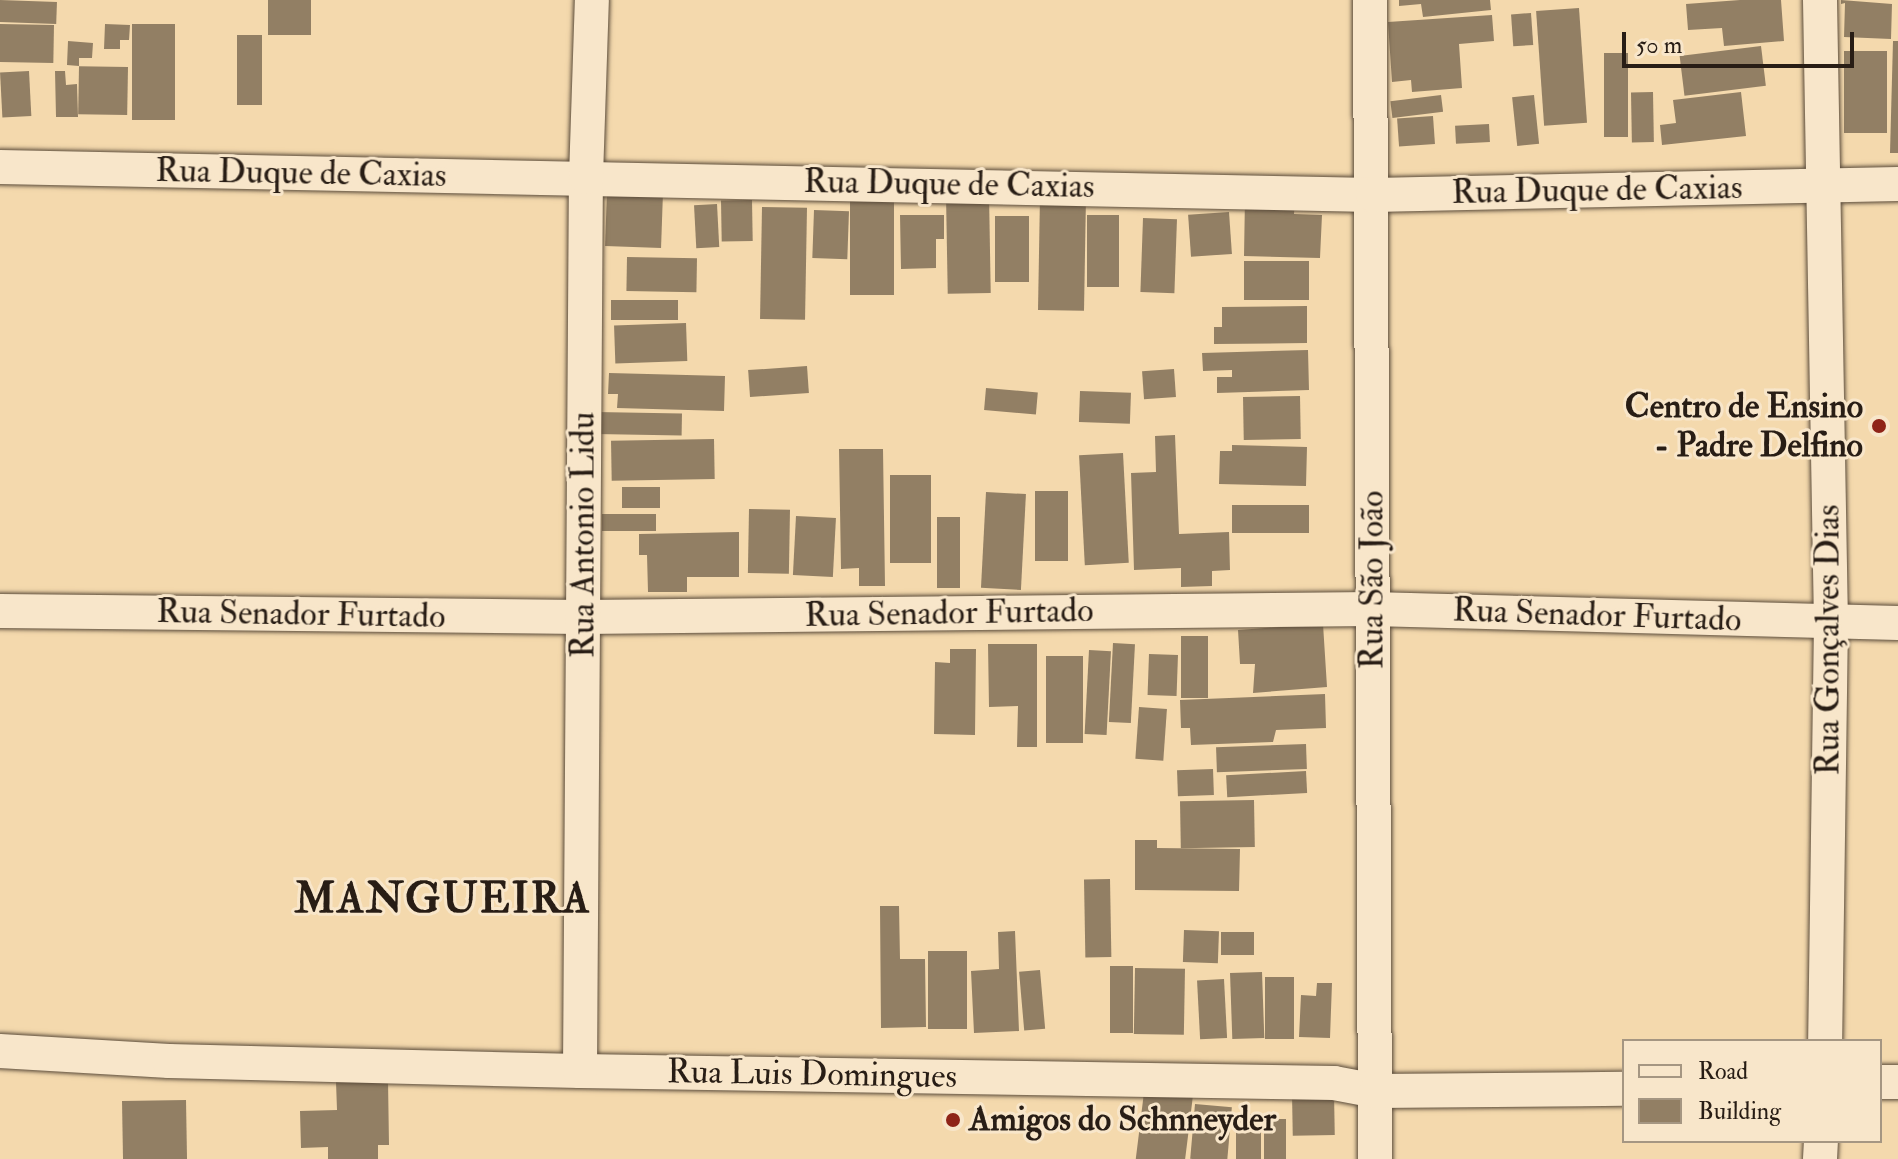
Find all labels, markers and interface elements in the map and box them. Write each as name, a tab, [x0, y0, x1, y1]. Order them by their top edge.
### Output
scale bar	[1626, 16, 1858, 66]
text: 50 m	[1636, 30, 1682, 61]
street label: Rua Duque de Caxias	[155, 150, 447, 196]
street label: Rua Duque de Caxias	[803, 161, 1095, 207]
street label: Rua Duque de Caxias	[1451, 167, 1743, 213]
place label: Centro de Ensino - Padre Delfino	[1625, 386, 1863, 466]
street label: Rua Antonio Lidu	[563, 412, 603, 658]
marker: Centro de Ensino - Padre Delfino	[1870, 417, 1888, 435]
street label: Rua São João	[1352, 491, 1392, 669]
street label: Rua Gonçalves Dias	[1808, 504, 1848, 776]
street label: Rua Senador Furtado	[804, 590, 1094, 636]
street label: Rua Senador Furtado	[1452, 590, 1742, 640]
street label: Rua Senador Furtado	[156, 591, 446, 637]
district label: MANGUEIRA	[295, 874, 591, 924]
legend	[1622, 1039, 1882, 1143]
street label: Rua Luis Domingues	[667, 1051, 957, 1097]
text: Road	[1698, 1056, 1748, 1087]
text: Building	[1698, 1096, 1781, 1127]
place label: Amigos do Schnneyder	[969, 1100, 1276, 1140]
marker: Amigos do Schnneyder	[944, 1111, 962, 1129]

